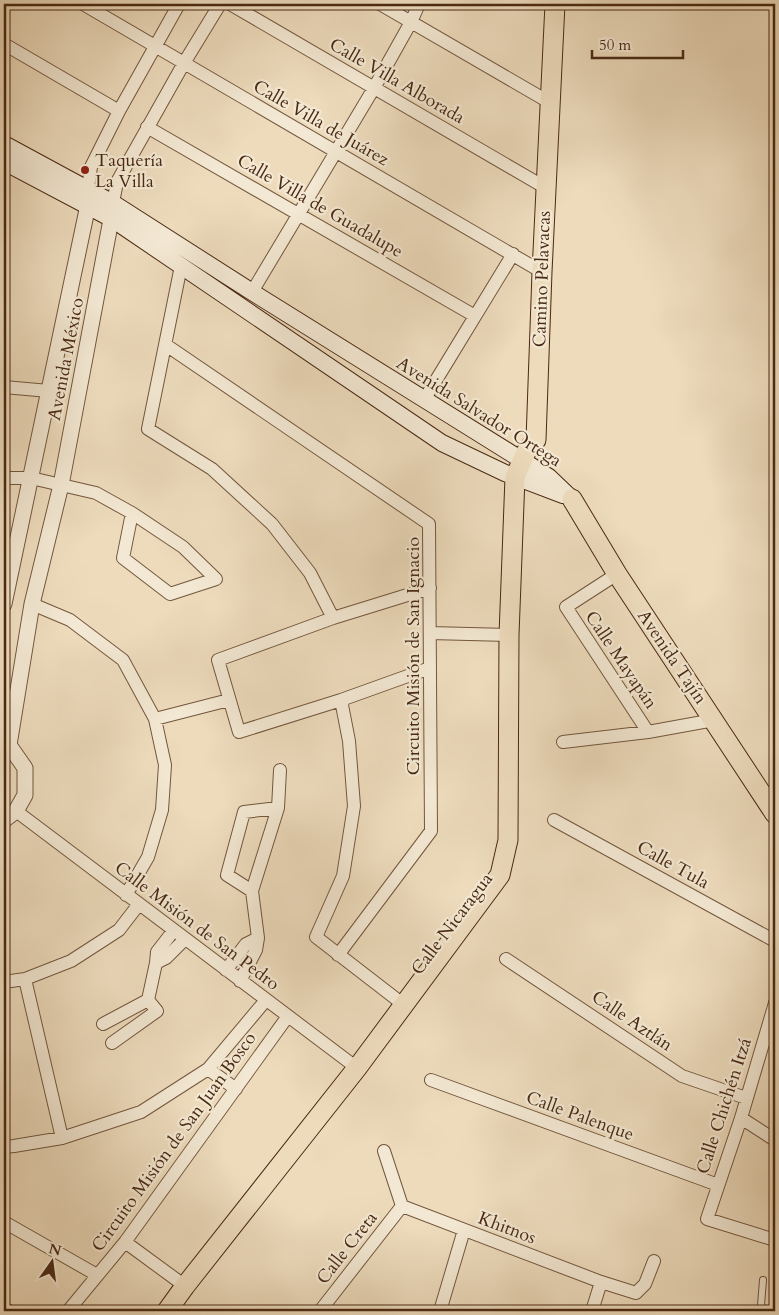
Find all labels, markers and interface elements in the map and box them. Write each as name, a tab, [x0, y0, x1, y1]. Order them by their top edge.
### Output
scale bar	[592, 28, 683, 60]
street label: Calle Villa Alborada	[325, 32, 469, 130]
text: 50 m	[599, 35, 631, 55]
street label: Calle Villa de Juárez	[249, 74, 393, 172]
place label: Taquería La Villa	[95, 148, 163, 194]
street label: Calle Villa de Guadalupe	[232, 148, 408, 264]
marker: Taquería La Villa	[79, 164, 91, 176]
street label: Camino Pelavacas	[527, 210, 557, 348]
street label: Avenida México	[42, 295, 90, 423]
street label: Avenida Salvador Ortega	[392, 351, 567, 473]
street label: Circuito Misión de San Ignacio	[401, 537, 426, 775]
street label: Avenida Tajín	[631, 605, 713, 710]
street label: Calle Mayapán	[579, 606, 663, 715]
street label: Calle Tula	[632, 835, 714, 895]
street label: Calle Misión de San Pedro	[109, 856, 285, 997]
street label: Calle Nicaragua	[405, 868, 499, 980]
street label: Calle Aztlán	[587, 985, 678, 1058]
street label: Circuito Misión de San Juan Bosco	[86, 1027, 262, 1257]
street label: Calle Chichén Itzá	[690, 1035, 758, 1177]
street label: Calle Palenque	[523, 1085, 637, 1147]
street label: Calle Creta	[311, 1206, 383, 1289]
street label: Khitnos	[475, 1206, 539, 1250]
north arrow	[28, 1238, 78, 1288]
text: N	[47, 1239, 63, 1261]

